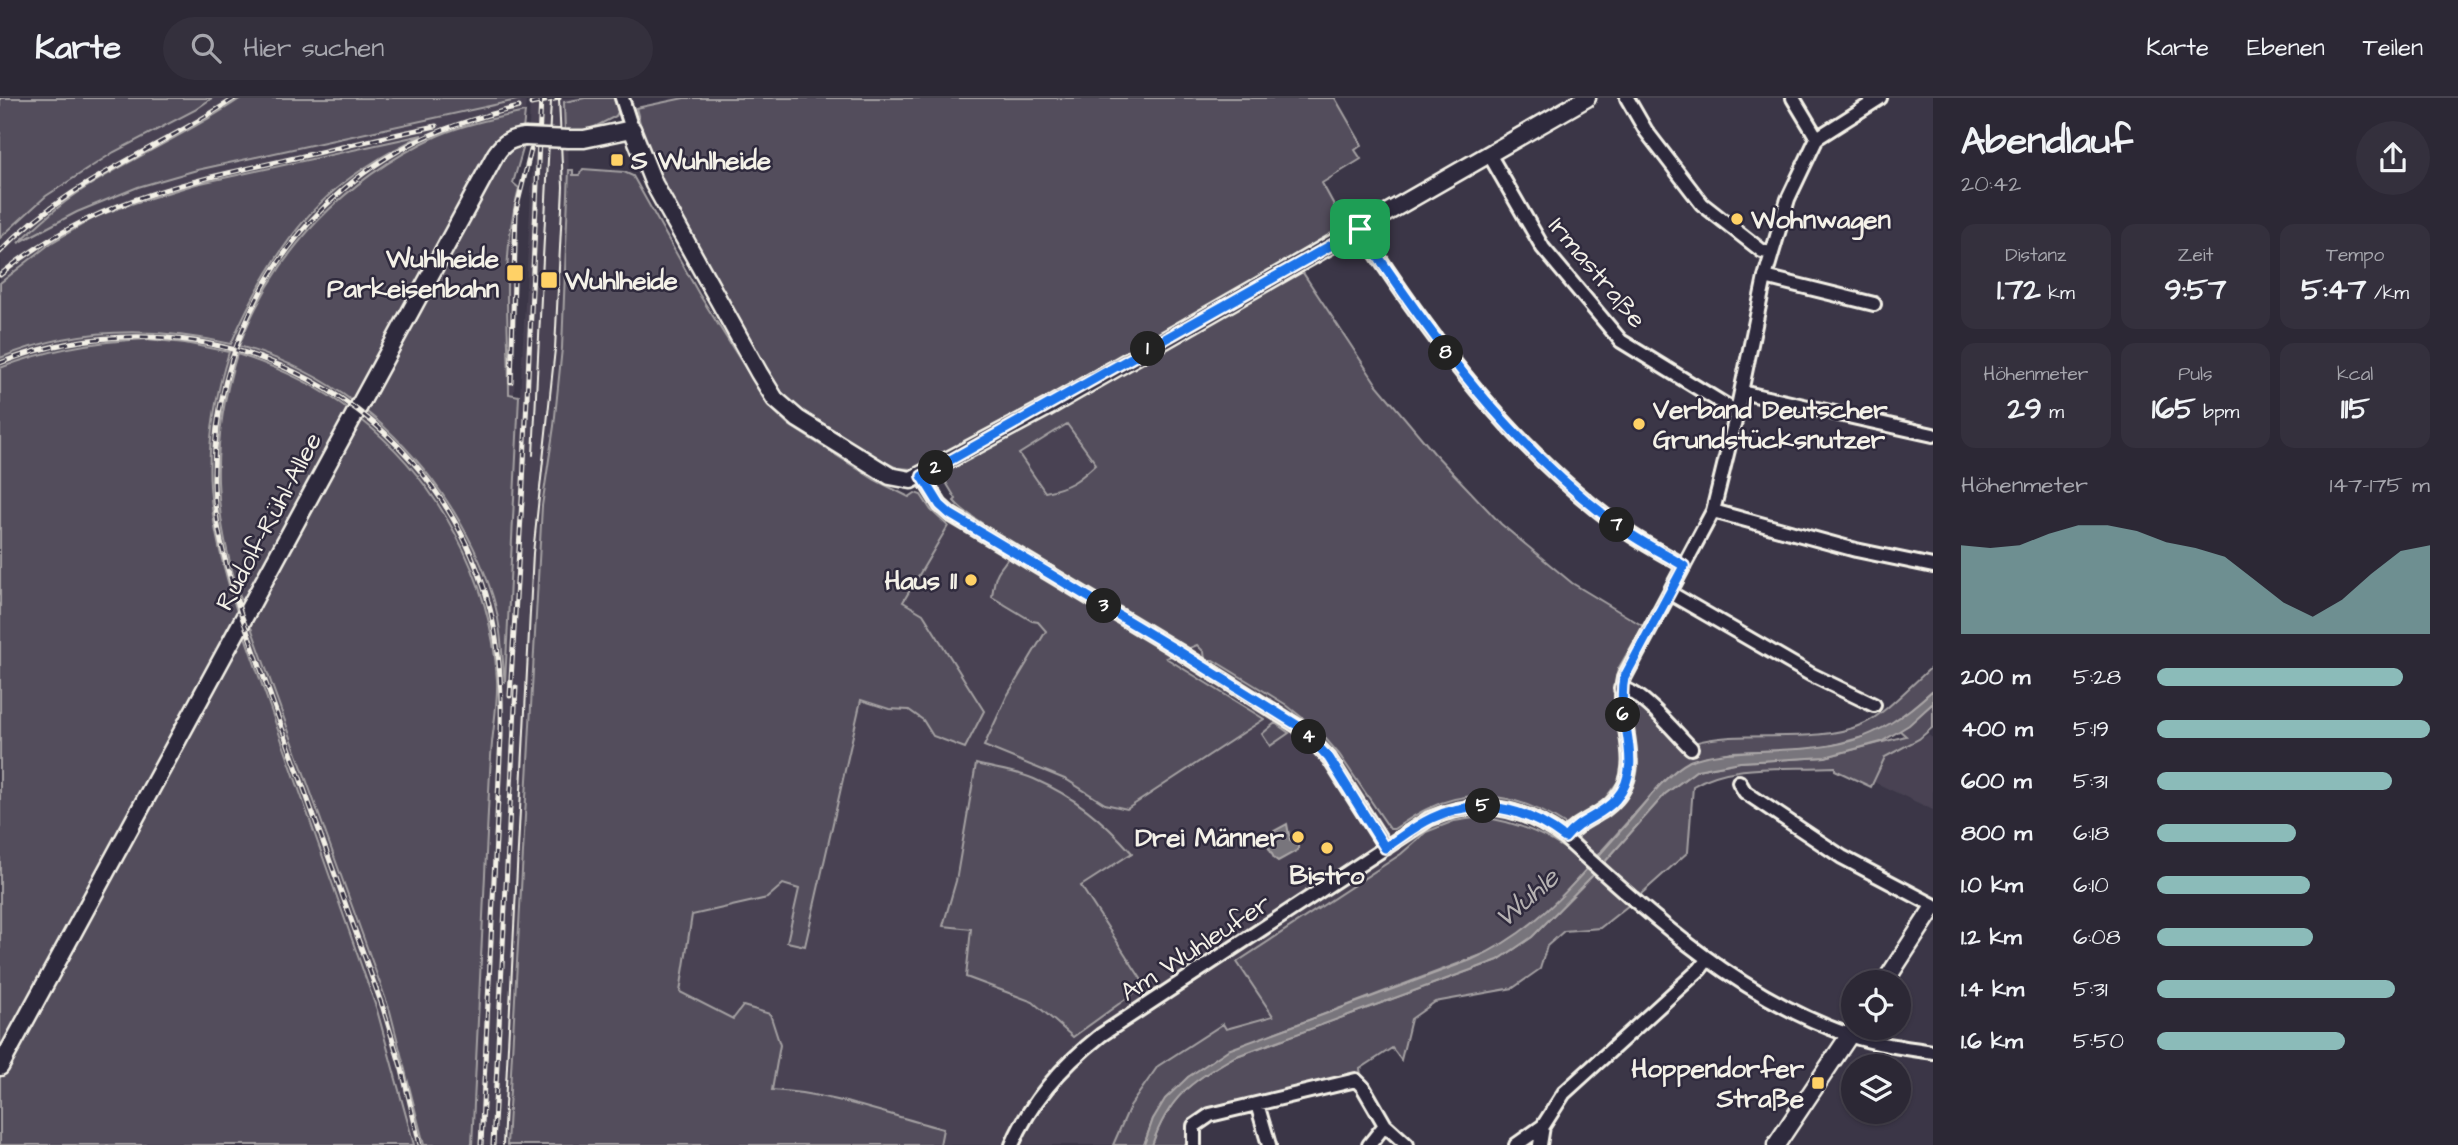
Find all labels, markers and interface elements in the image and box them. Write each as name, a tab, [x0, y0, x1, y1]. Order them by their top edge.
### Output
search box	[163, 17, 653, 80]
text: Karte	[35, 25, 121, 71]
icon: search	[187, 29, 225, 67]
text: Hier suchen	[243, 30, 384, 66]
text: Karte	[2146, 31, 2209, 65]
text: Ebenen	[2247, 31, 2325, 65]
text: Teilen	[2363, 31, 2423, 65]
text: Abendlauf	[1961, 116, 2133, 168]
button: share	[2356, 121, 2430, 195]
place label: S Wuhlheide	[630, 143, 771, 179]
marker: S Wuhlheide	[609, 152, 625, 168]
text: 20:42	[1961, 168, 2021, 200]
pin	[1330, 199, 1390, 259]
place label: Wohnwagen	[1750, 202, 1891, 241]
street label: Irmastraße	[1540, 209, 1655, 336]
icon: arrive	[1341, 210, 1379, 248]
marker: Wohnwagen	[1729, 211, 1745, 227]
place label: Wuhlheide Parkeisenbahn	[327, 241, 499, 307]
text: Distanz	[2005, 242, 2066, 269]
text: Zeit	[2178, 242, 2213, 269]
text: Tempo	[2326, 242, 2384, 269]
marker: Wuhlheide Parkeisenbahn	[505, 263, 525, 283]
place label: Wuhlheide	[564, 263, 678, 299]
text: 1.72	[1997, 269, 2041, 311]
text: 9:57	[2165, 269, 2226, 311]
text: 5:47	[2301, 269, 2366, 311]
marker: Wuhlheide	[539, 270, 559, 290]
text: km	[2041, 280, 2075, 307]
text: /km	[2366, 280, 2409, 307]
pin: 1	[1130, 331, 1166, 366]
text: 1	[1146, 335, 1149, 362]
pin: 8	[1428, 336, 1464, 370]
text: 8	[1439, 339, 1452, 366]
text: Höhenmeter	[1983, 361, 2088, 388]
text: Puls	[2178, 361, 2213, 388]
text: kcal	[2337, 361, 2373, 388]
text: 29	[2008, 388, 2042, 430]
text: 165	[2152, 388, 2196, 430]
text: 115	[2341, 388, 2370, 430]
place label: Verband Deutscher Grundstücksnutzer	[1652, 392, 1888, 458]
text: m	[2042, 399, 2064, 426]
text: bpm	[2196, 399, 2239, 426]
marker: Verband Deutscher Grundstücksnutzer	[1631, 416, 1647, 432]
street label: Rudolf-Rühl-Allee	[207, 426, 331, 617]
pin: 2	[918, 450, 954, 486]
text: 2	[930, 454, 941, 481]
text: Höhenmeter	[1961, 469, 2088, 501]
text: 147–175 m	[2330, 469, 2430, 501]
pin: 7	[1600, 508, 1634, 542]
text: 7	[1611, 511, 1622, 538]
place label: Haus 11	[885, 563, 958, 599]
marker: Haus 11	[963, 572, 979, 588]
pin: 3	[1086, 588, 1122, 624]
text: 3	[1099, 592, 1108, 619]
text: 200 m	[1961, 661, 2030, 693]
text: 5:28	[2073, 661, 2121, 693]
pin: 6	[1606, 698, 1640, 732]
text: 6	[1617, 701, 1628, 728]
text: 400 m	[1961, 713, 2033, 745]
text: 5:19	[2073, 713, 2109, 745]
pin: 4	[1292, 720, 1326, 754]
text: 4	[1302, 723, 1315, 750]
text: 600 m	[1961, 765, 2032, 797]
text: 5:31	[2073, 765, 2108, 797]
pin: 5	[1466, 788, 1500, 824]
text: 5	[1476, 792, 1489, 819]
text: 800 m	[1961, 817, 2032, 849]
text: 6:18	[2073, 817, 2109, 849]
place label: Drei Männer	[1135, 820, 1285, 856]
marker: Drei Männer	[1290, 829, 1306, 845]
marker: Bistro	[1319, 840, 1335, 856]
place label: Bistro	[1290, 858, 1365, 894]
water label: Wuhle	[1486, 858, 1569, 937]
text: 1.0 km	[1961, 869, 2023, 901]
text: 6:10	[2073, 869, 2109, 901]
street label: Am Wuhleufer	[1113, 886, 1278, 1010]
text: 1.2 km	[1961, 921, 2022, 953]
text: 6:08	[2073, 921, 2121, 953]
map controls	[1841, 970, 1911, 1124]
button: locate	[1841, 970, 1911, 1040]
text: 1.4 km	[1961, 973, 2024, 1005]
text: 5:31	[2073, 973, 2108, 1005]
text: 1.6 km	[1961, 1025, 2023, 1057]
text: 5:50	[2073, 1025, 2124, 1057]
place label: Hoppendorfer Straße	[1631, 1051, 1805, 1117]
button: layers	[1841, 1054, 1911, 1124]
marker: Hoppendorfer Straße	[1810, 1075, 1826, 1091]

